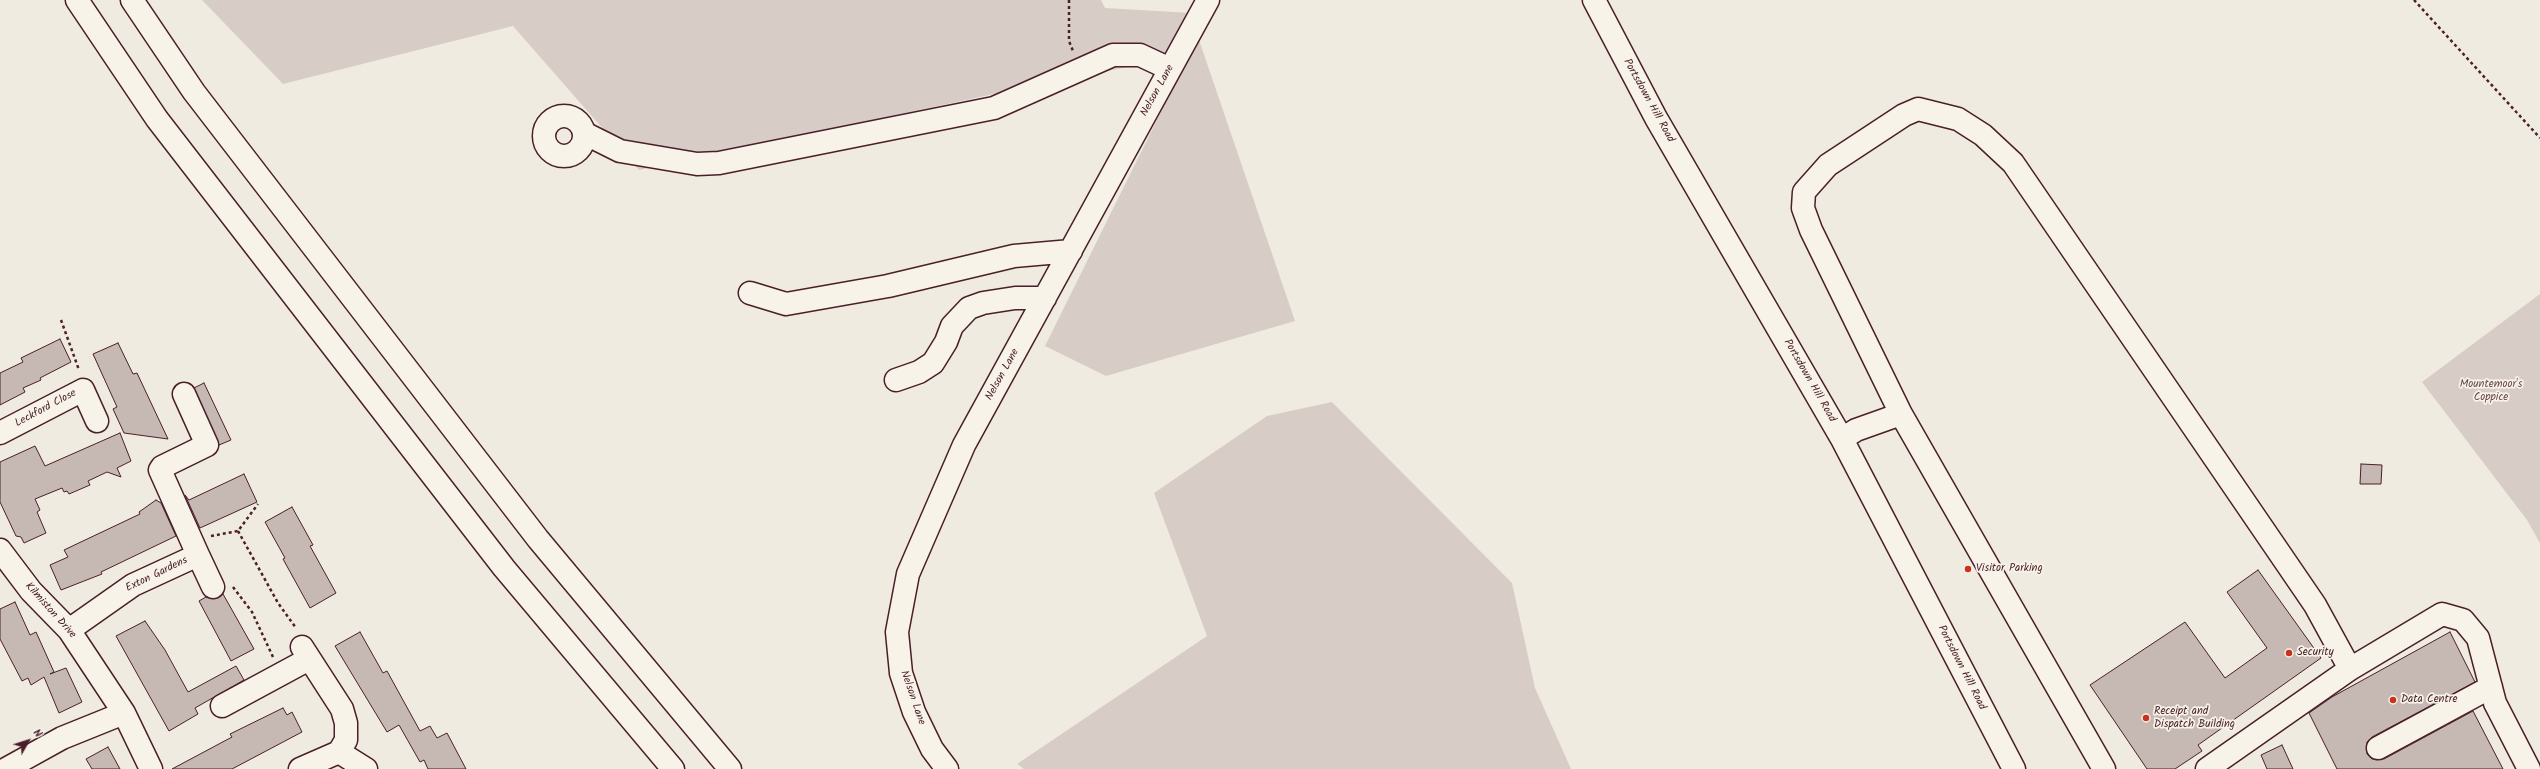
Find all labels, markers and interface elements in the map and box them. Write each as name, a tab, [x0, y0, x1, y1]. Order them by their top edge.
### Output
street label: Portsdown Hill Road	[1620, 57, 1676, 145]
street label: Nelson Lane	[1138, 63, 1178, 119]
street label: Portsdown Hill Road	[1780, 337, 1838, 425]
street label: Nelson Lane	[983, 347, 1023, 403]
park label: Mountemoor's Coppice	[2460, 378, 2522, 404]
street label: Leckford Close	[13, 387, 79, 431]
street label: Exton Gardens	[124, 554, 190, 596]
place label: Visitor Parking	[1976, 562, 2043, 576]
marker: Visitor Parking	[1963, 564, 1973, 574]
street label: Kilmiston Drive	[22, 580, 78, 642]
street label: Portsdown Hill Road	[1934, 623, 1988, 713]
place label: Security	[2297, 646, 2334, 660]
marker: Security	[2284, 648, 2294, 658]
street label: Nelson Lane	[896, 669, 928, 727]
place label: Data Centre	[2401, 693, 2457, 707]
marker: Data Centre	[2388, 695, 2398, 705]
place label: Receipt and Dispatch Building	[2154, 705, 2235, 731]
marker: Receipt and Dispatch Building	[2141, 713, 2151, 723]
north arrow	[8, 721, 48, 761]
text: N	[28, 725, 47, 742]

